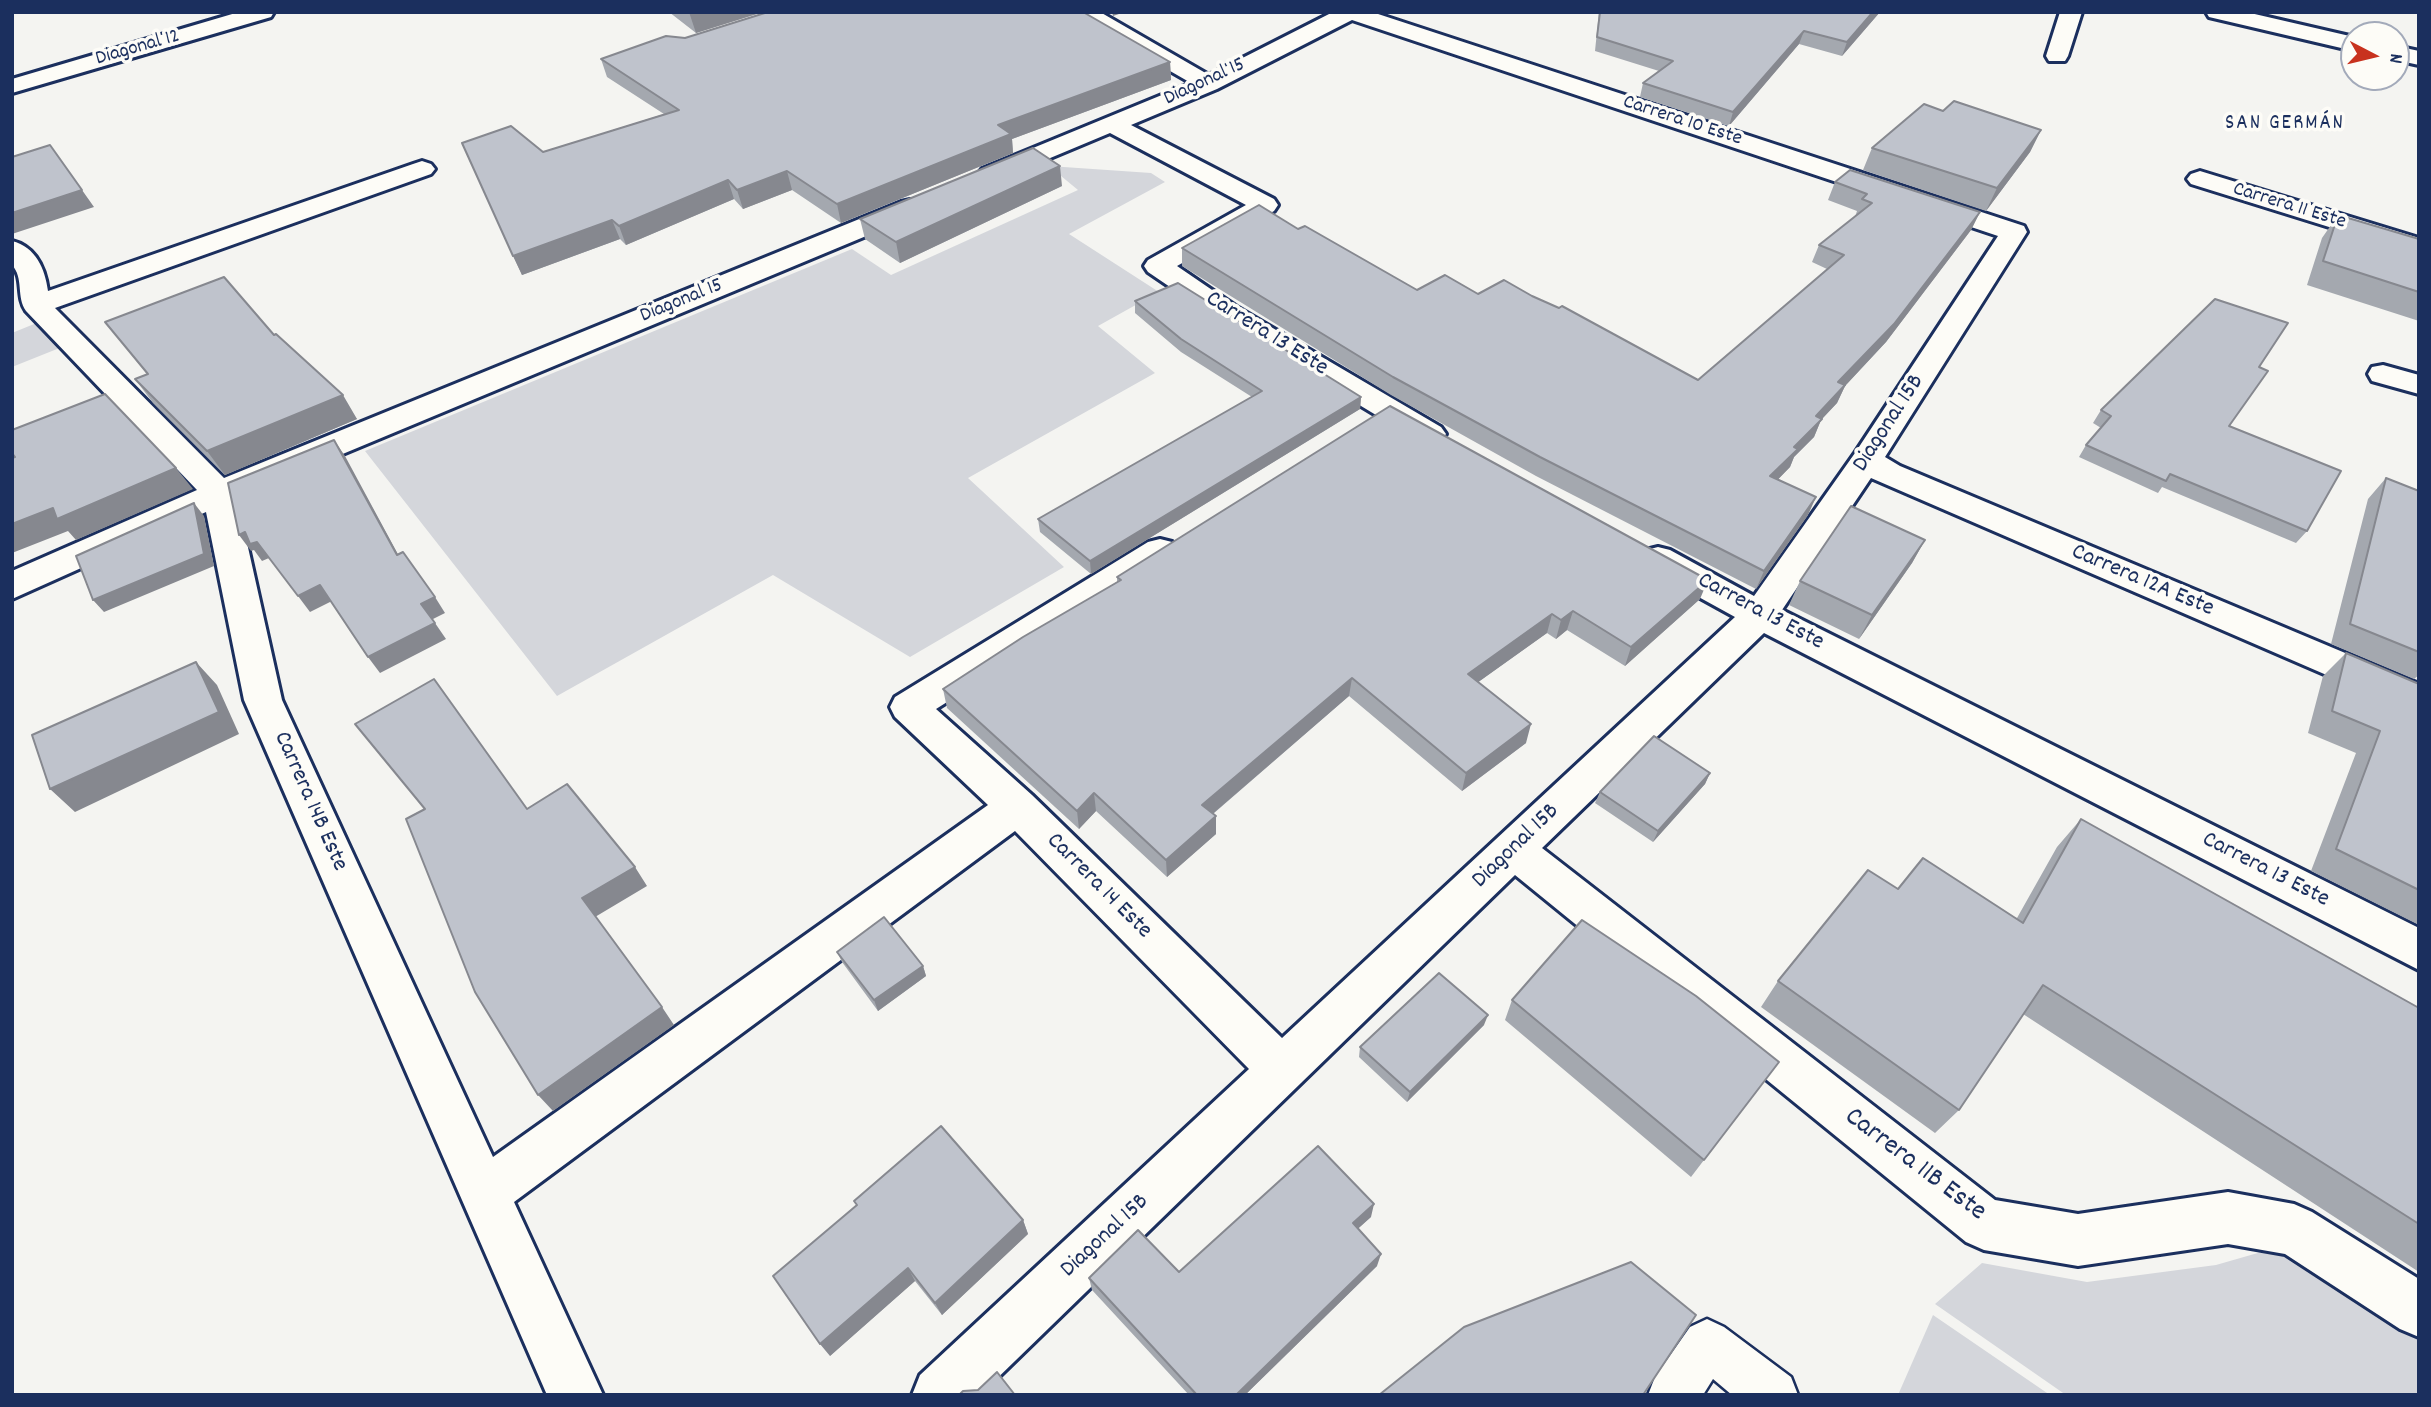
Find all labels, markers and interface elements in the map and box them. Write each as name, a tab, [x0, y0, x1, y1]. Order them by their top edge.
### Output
north arrow	[2340, 21, 2410, 91]
street label: Diagonal 12	[93, 25, 183, 73]
text: N	[2380, 52, 2408, 65]
street label: Diagonal 15	[1160, 53, 1250, 113]
street label: Carrera 10 Este	[1619, 91, 1745, 153]
district label: SAN GERMÁN	[2226, 112, 2344, 138]
street label: Carrera 11 Este	[2229, 178, 2349, 236]
street label: Diagonal 15	[637, 274, 727, 330]
street label: Carrera 13 Este	[1199, 286, 1333, 384]
street label: Diagonal 15B	[1848, 370, 1932, 478]
street label: Carrera 12A Este	[2066, 539, 2218, 625]
street label: Carrera 13 Este	[1692, 568, 1828, 658]
street label: Carrera 14B Este	[265, 728, 353, 876]
street label: Diagonal 15B	[1467, 798, 1567, 896]
street label: Carrera 13 Este	[2197, 827, 2333, 915]
street label: Carrera 14 Este	[1039, 828, 1157, 946]
street label: Carrera 11B Este	[1836, 1102, 1992, 1230]
street label: Diagonal 15B	[1056, 1189, 1156, 1285]

